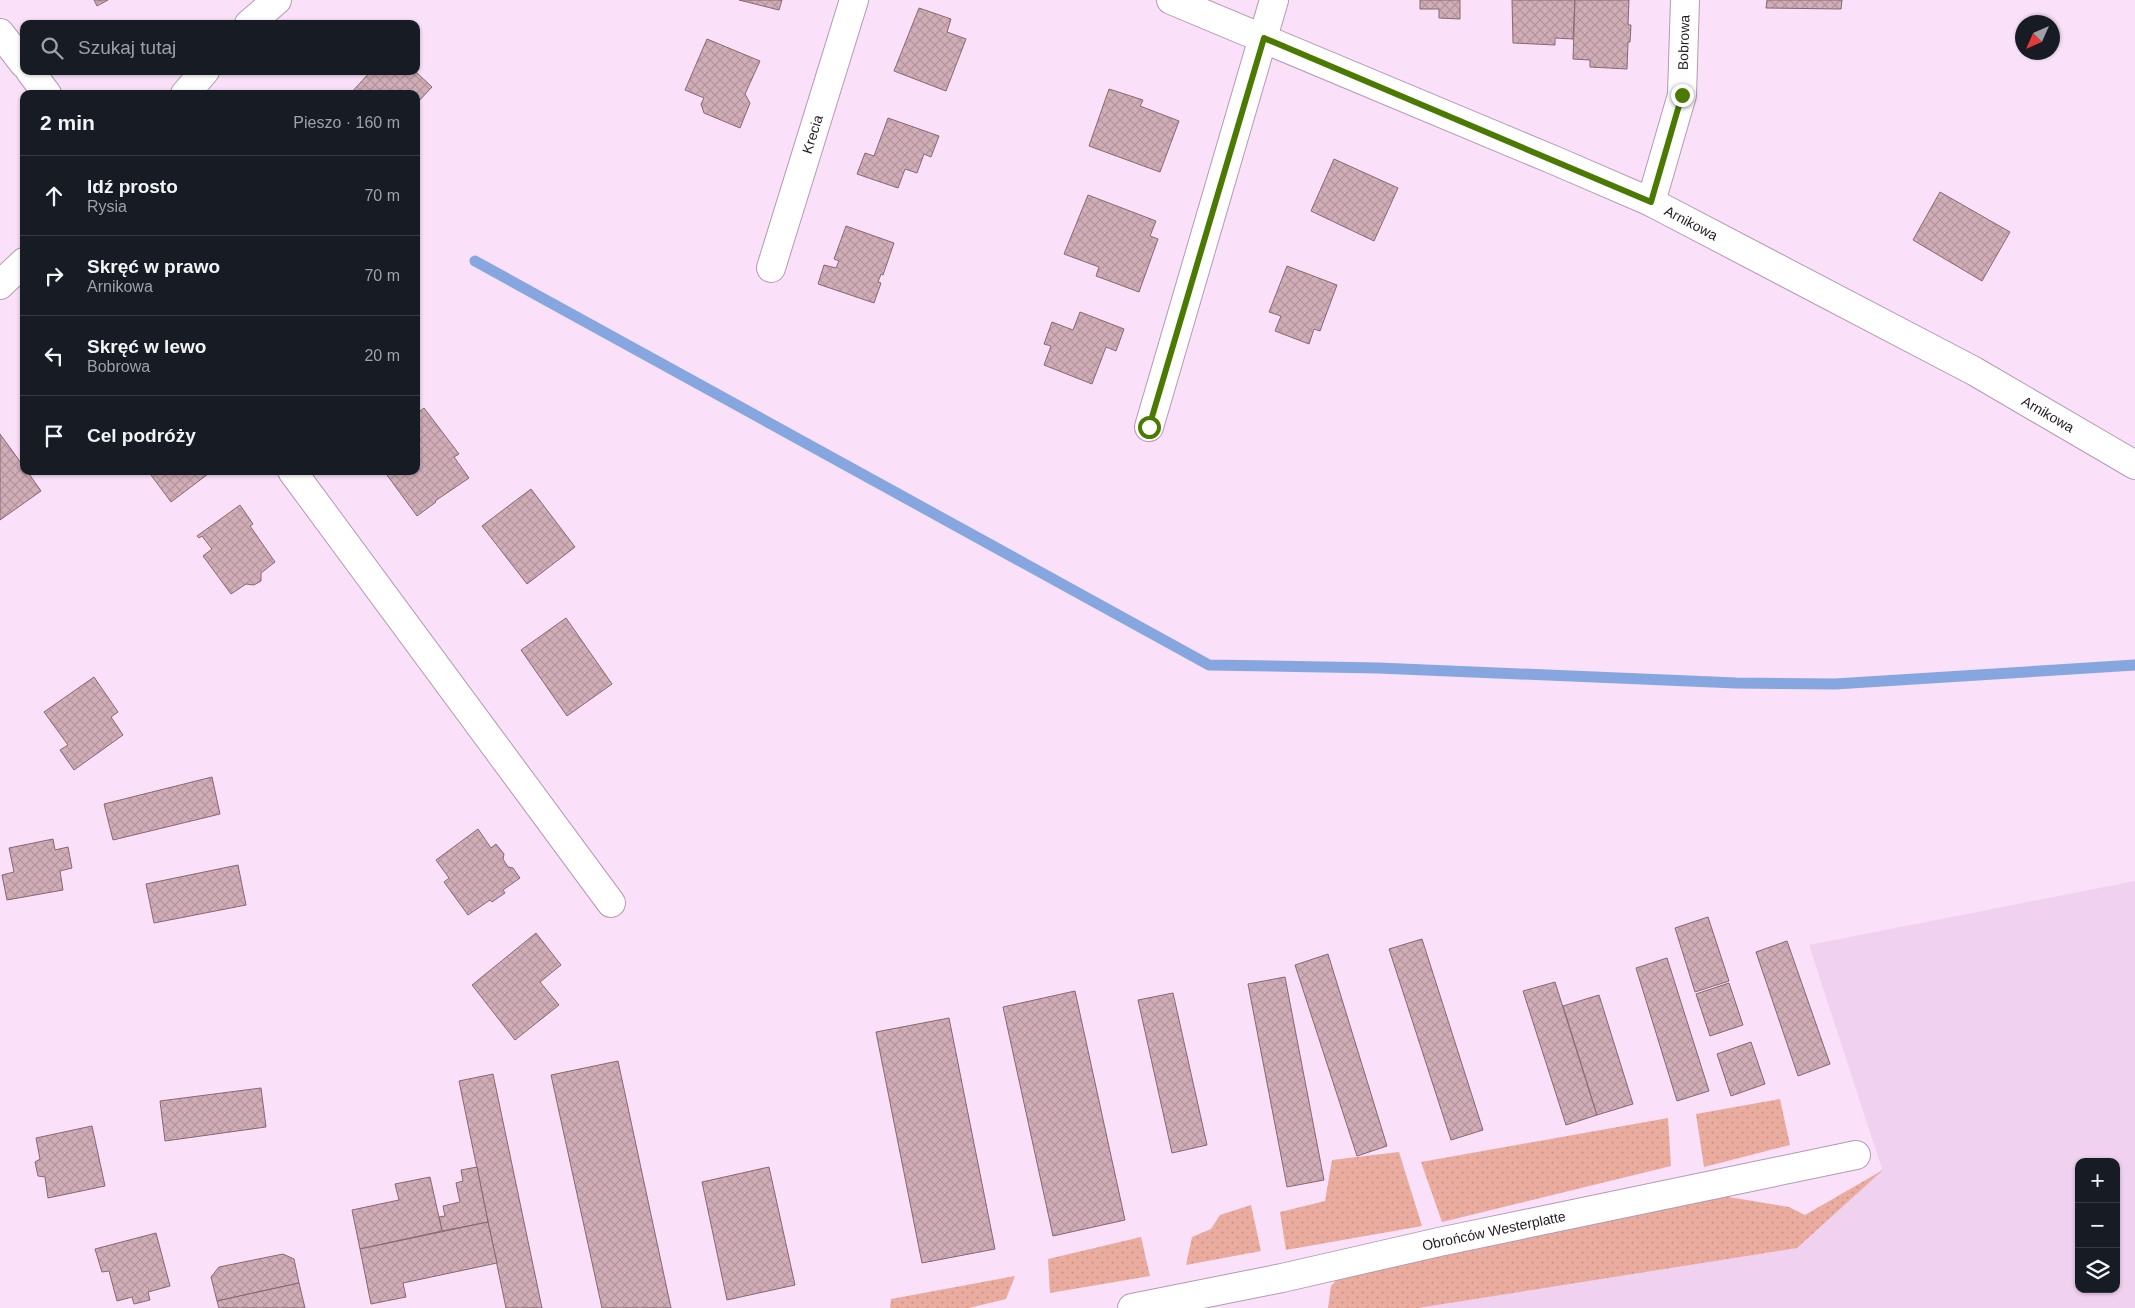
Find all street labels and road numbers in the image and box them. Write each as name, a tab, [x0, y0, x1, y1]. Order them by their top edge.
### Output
street label: Bobrowa	[1675, 14, 1693, 70]
street label: Krecia	[799, 113, 826, 156]
street label: Arnikowa	[1662, 203, 1721, 244]
street label: Arnikowa	[2019, 393, 2077, 436]
street label: Obrońców Westerplatte	[1421, 1208, 1567, 1254]

